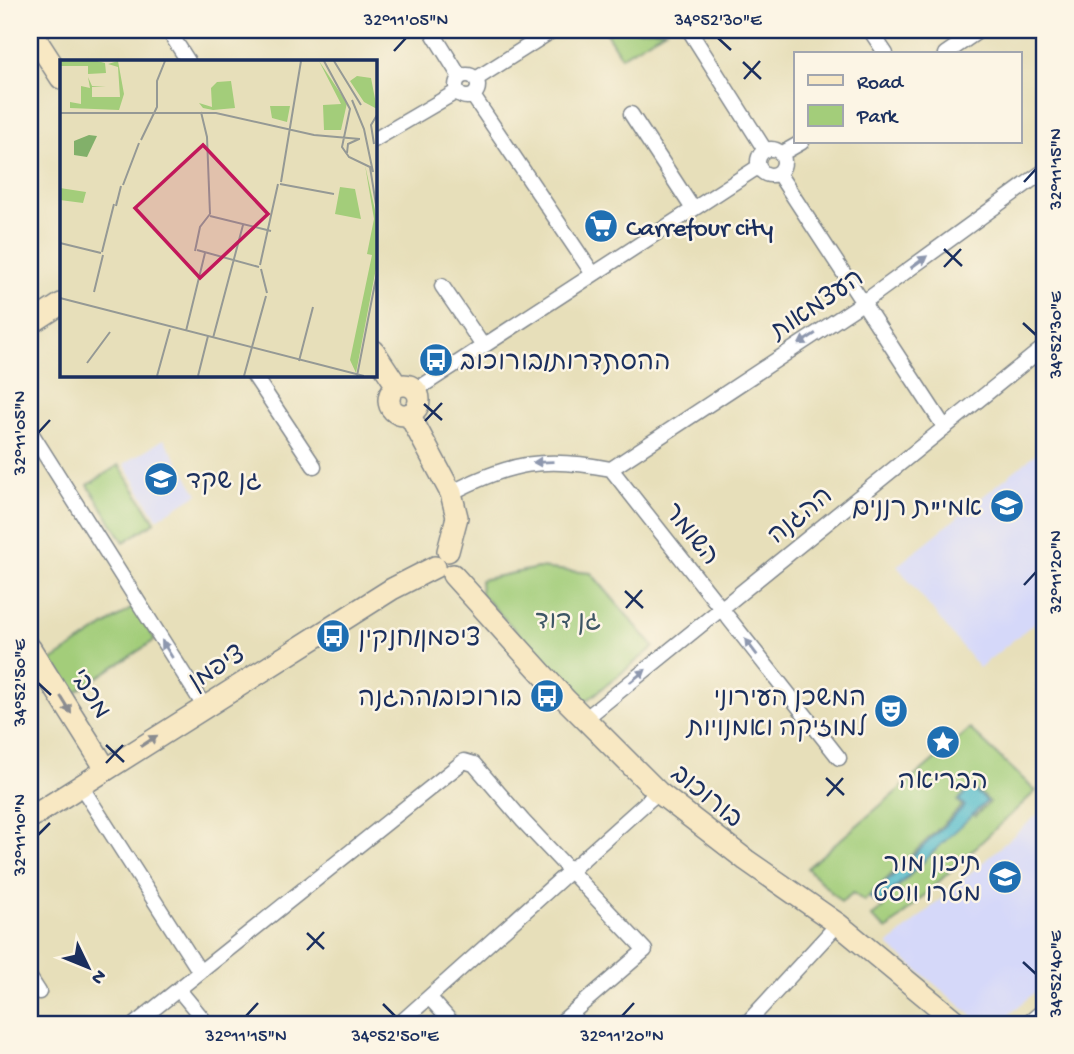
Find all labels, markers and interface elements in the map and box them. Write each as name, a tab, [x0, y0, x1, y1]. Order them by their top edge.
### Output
text: 32°11'05"N	[363, 11, 448, 32]
text: 34°52'30"E	[673, 11, 762, 32]
legend	[794, 52, 1021, 144]
inset map	[60, 60, 376, 376]
text: Road	[857, 72, 905, 97]
text: Park	[856, 106, 900, 131]
text: 32°11'15"N	[1047, 128, 1068, 211]
supermarket icon: Carrefour city	[582, 207, 620, 245]
place label: Carrefour city	[626, 215, 773, 246]
one-way arrow	[910, 255, 928, 269]
street label: העצמאות	[764, 264, 871, 350]
text: 34°52'30"E	[1047, 291, 1068, 380]
one-way arrow	[798, 332, 816, 346]
bus stop icon: ההסתדרות/בורוכוב	[417, 341, 455, 379]
place label: ההסתדרות/בורוכוב	[460, 349, 671, 380]
text: 32°11'05"N	[11, 391, 32, 476]
one-way arrow	[532, 456, 554, 467]
school or university icon: גן שקד	[142, 460, 180, 498]
place label: גן שקד	[186, 468, 262, 499]
street label: ההגנה	[763, 482, 841, 553]
school or university icon: אמי"ת רננים	[988, 487, 1026, 525]
place label: אמי"ת רננים	[852, 495, 982, 526]
street label: השומר	[655, 498, 724, 573]
text: 32°11'20"N	[1047, 530, 1068, 615]
park label: גן דוד	[535, 608, 601, 639]
bus stop icon: ציפמן/חנקין	[314, 617, 352, 655]
place label: ציפמן/חנקין	[358, 625, 480, 656]
one-way arrow	[744, 638, 758, 656]
text: 34°52'50"E	[11, 639, 32, 728]
one-way arrow	[161, 639, 174, 658]
street label: ציפמן	[185, 641, 252, 699]
street label: מכבי	[61, 665, 115, 726]
one-way arrow	[629, 669, 646, 684]
bus stop icon: בורוכוב/ההגנה	[528, 677, 566, 715]
place label: בורוכוב/ההגנה	[358, 685, 522, 716]
place label: המשכן העירוני למוזיקה ואמנויות	[685, 685, 867, 746]
theatre icon: המשכן העירוני למוזיקה ואמנויות	[872, 692, 910, 730]
one-way arrow	[60, 696, 73, 715]
place icon: הבריאה	[924, 723, 962, 761]
one-way arrow	[139, 735, 159, 748]
street label: בורוכוב	[663, 760, 747, 837]
place label: הבריאה	[898, 768, 988, 799]
text: 32°11'10"N	[11, 794, 32, 877]
place label: תיכון מור מטרו ווסט	[873, 851, 981, 912]
school or university icon: תיכון מור מטרו ווסט	[986, 858, 1024, 896]
text: 34°52'40"E	[1047, 930, 1068, 1018]
north arrow	[52, 932, 122, 1002]
text: N	[85, 964, 111, 989]
text: 32°11'15"N	[204, 1027, 287, 1048]
text: 34°52'50"E	[350, 1027, 439, 1048]
text: 32°11'20"N	[579, 1027, 664, 1048]

